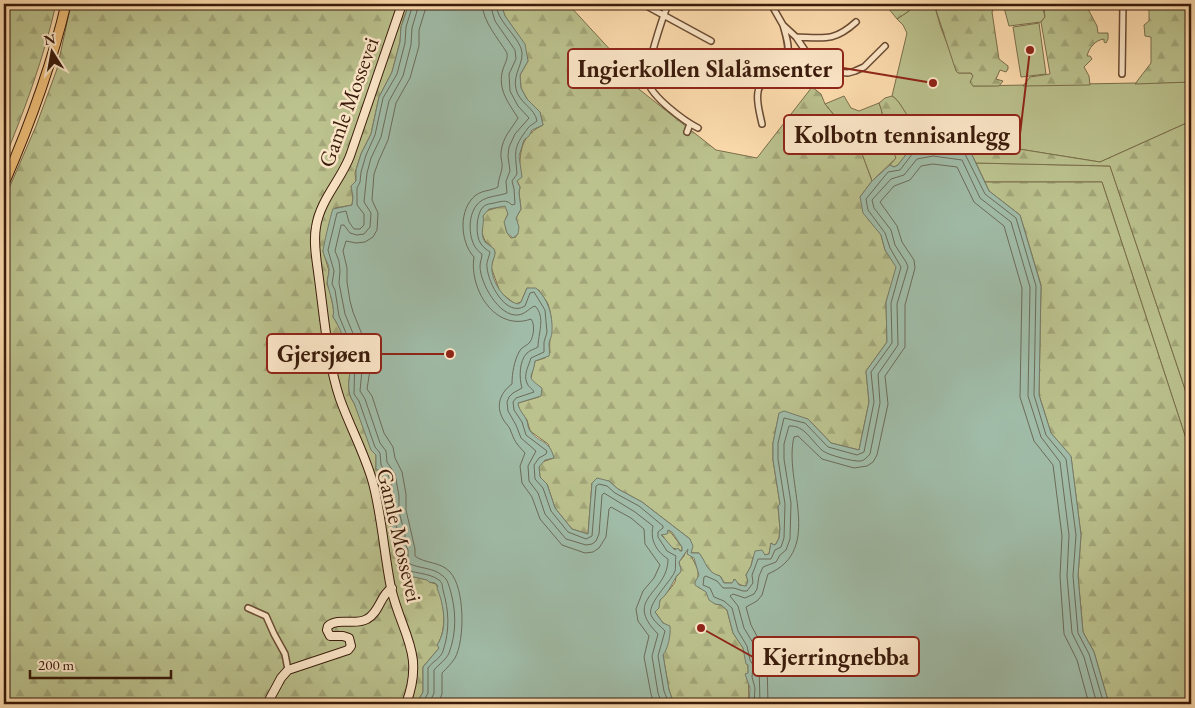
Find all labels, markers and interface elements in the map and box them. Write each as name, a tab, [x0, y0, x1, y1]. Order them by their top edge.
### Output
north arrow	[28, 28, 78, 78]
text: N	[42, 29, 57, 49]
street label: Gamle Mossevei	[312, 33, 385, 171]
callout: Ingierkollen Slalåmsenter	[568, 49, 843, 88]
text: Ingierkollen Slalåmsenter	[578, 53, 833, 85]
callout: Kolbotn tennisanlegg	[784, 115, 1020, 154]
text: Kolbotn tennisanlegg	[794, 119, 1011, 151]
callout: Gjersjøen	[267, 334, 381, 373]
text: Gjersjøen	[277, 338, 372, 370]
street label: Gamle Mossevei	[370, 465, 429, 605]
callout: Kjerringnebba	[753, 637, 919, 676]
text: Kjerringnebba	[763, 641, 910, 673]
scale bar	[30, 648, 171, 680]
text: 200 m	[38, 655, 75, 674]

